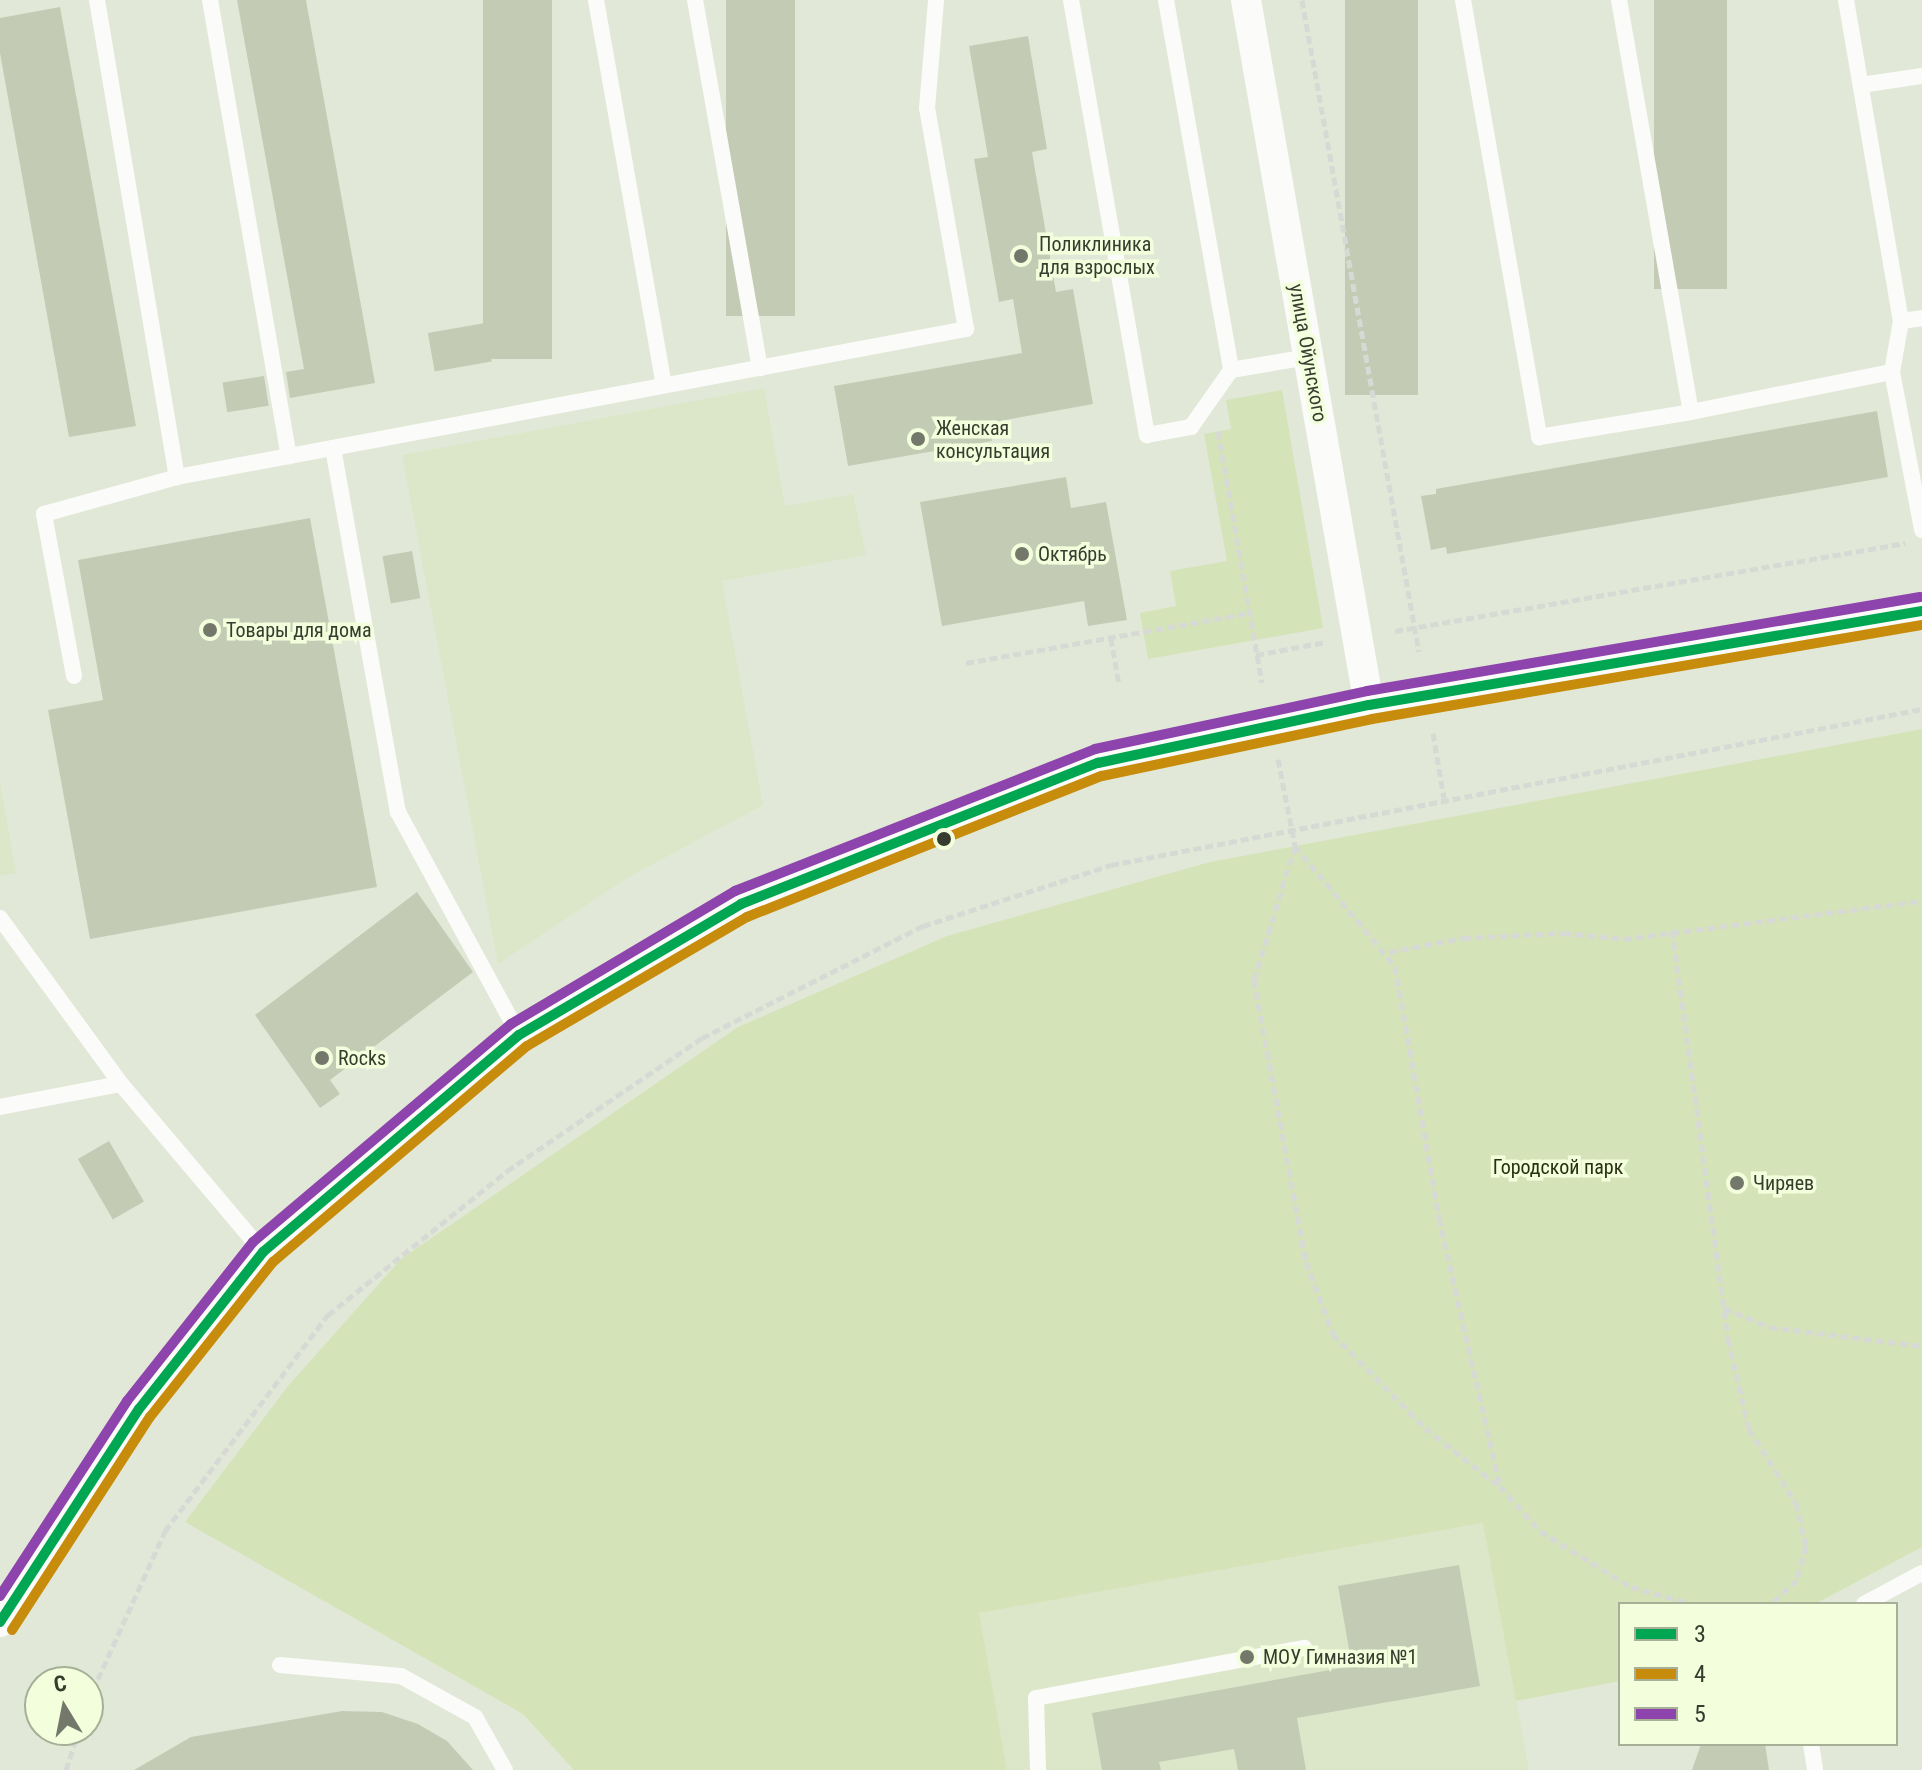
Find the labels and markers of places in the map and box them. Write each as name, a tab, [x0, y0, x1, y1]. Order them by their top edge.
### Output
place label: Поликлиника для взрослых	[1039, 232, 1155, 279]
marker: Поликлиника для взрослых	[1010, 245, 1032, 267]
place label: Женская консультация	[936, 416, 1050, 463]
marker: Женская консультация	[907, 428, 929, 450]
place label: Октябрь	[1038, 542, 1107, 566]
marker: Октябрь	[1013, 545, 1031, 563]
place label: Товары для дома	[226, 618, 372, 642]
marker: Товары для дома	[201, 621, 219, 639]
unlabelled marker	[936, 831, 952, 847]
place label: Rocks	[338, 1046, 386, 1070]
marker: Rocks	[313, 1049, 331, 1067]
place label: Чиряев	[1753, 1171, 1814, 1195]
marker: Чиряев	[1728, 1174, 1746, 1192]
place label: МОУ Гимназия №1	[1263, 1645, 1417, 1669]
marker: МОУ Гимназия №1	[1238, 1648, 1256, 1666]

